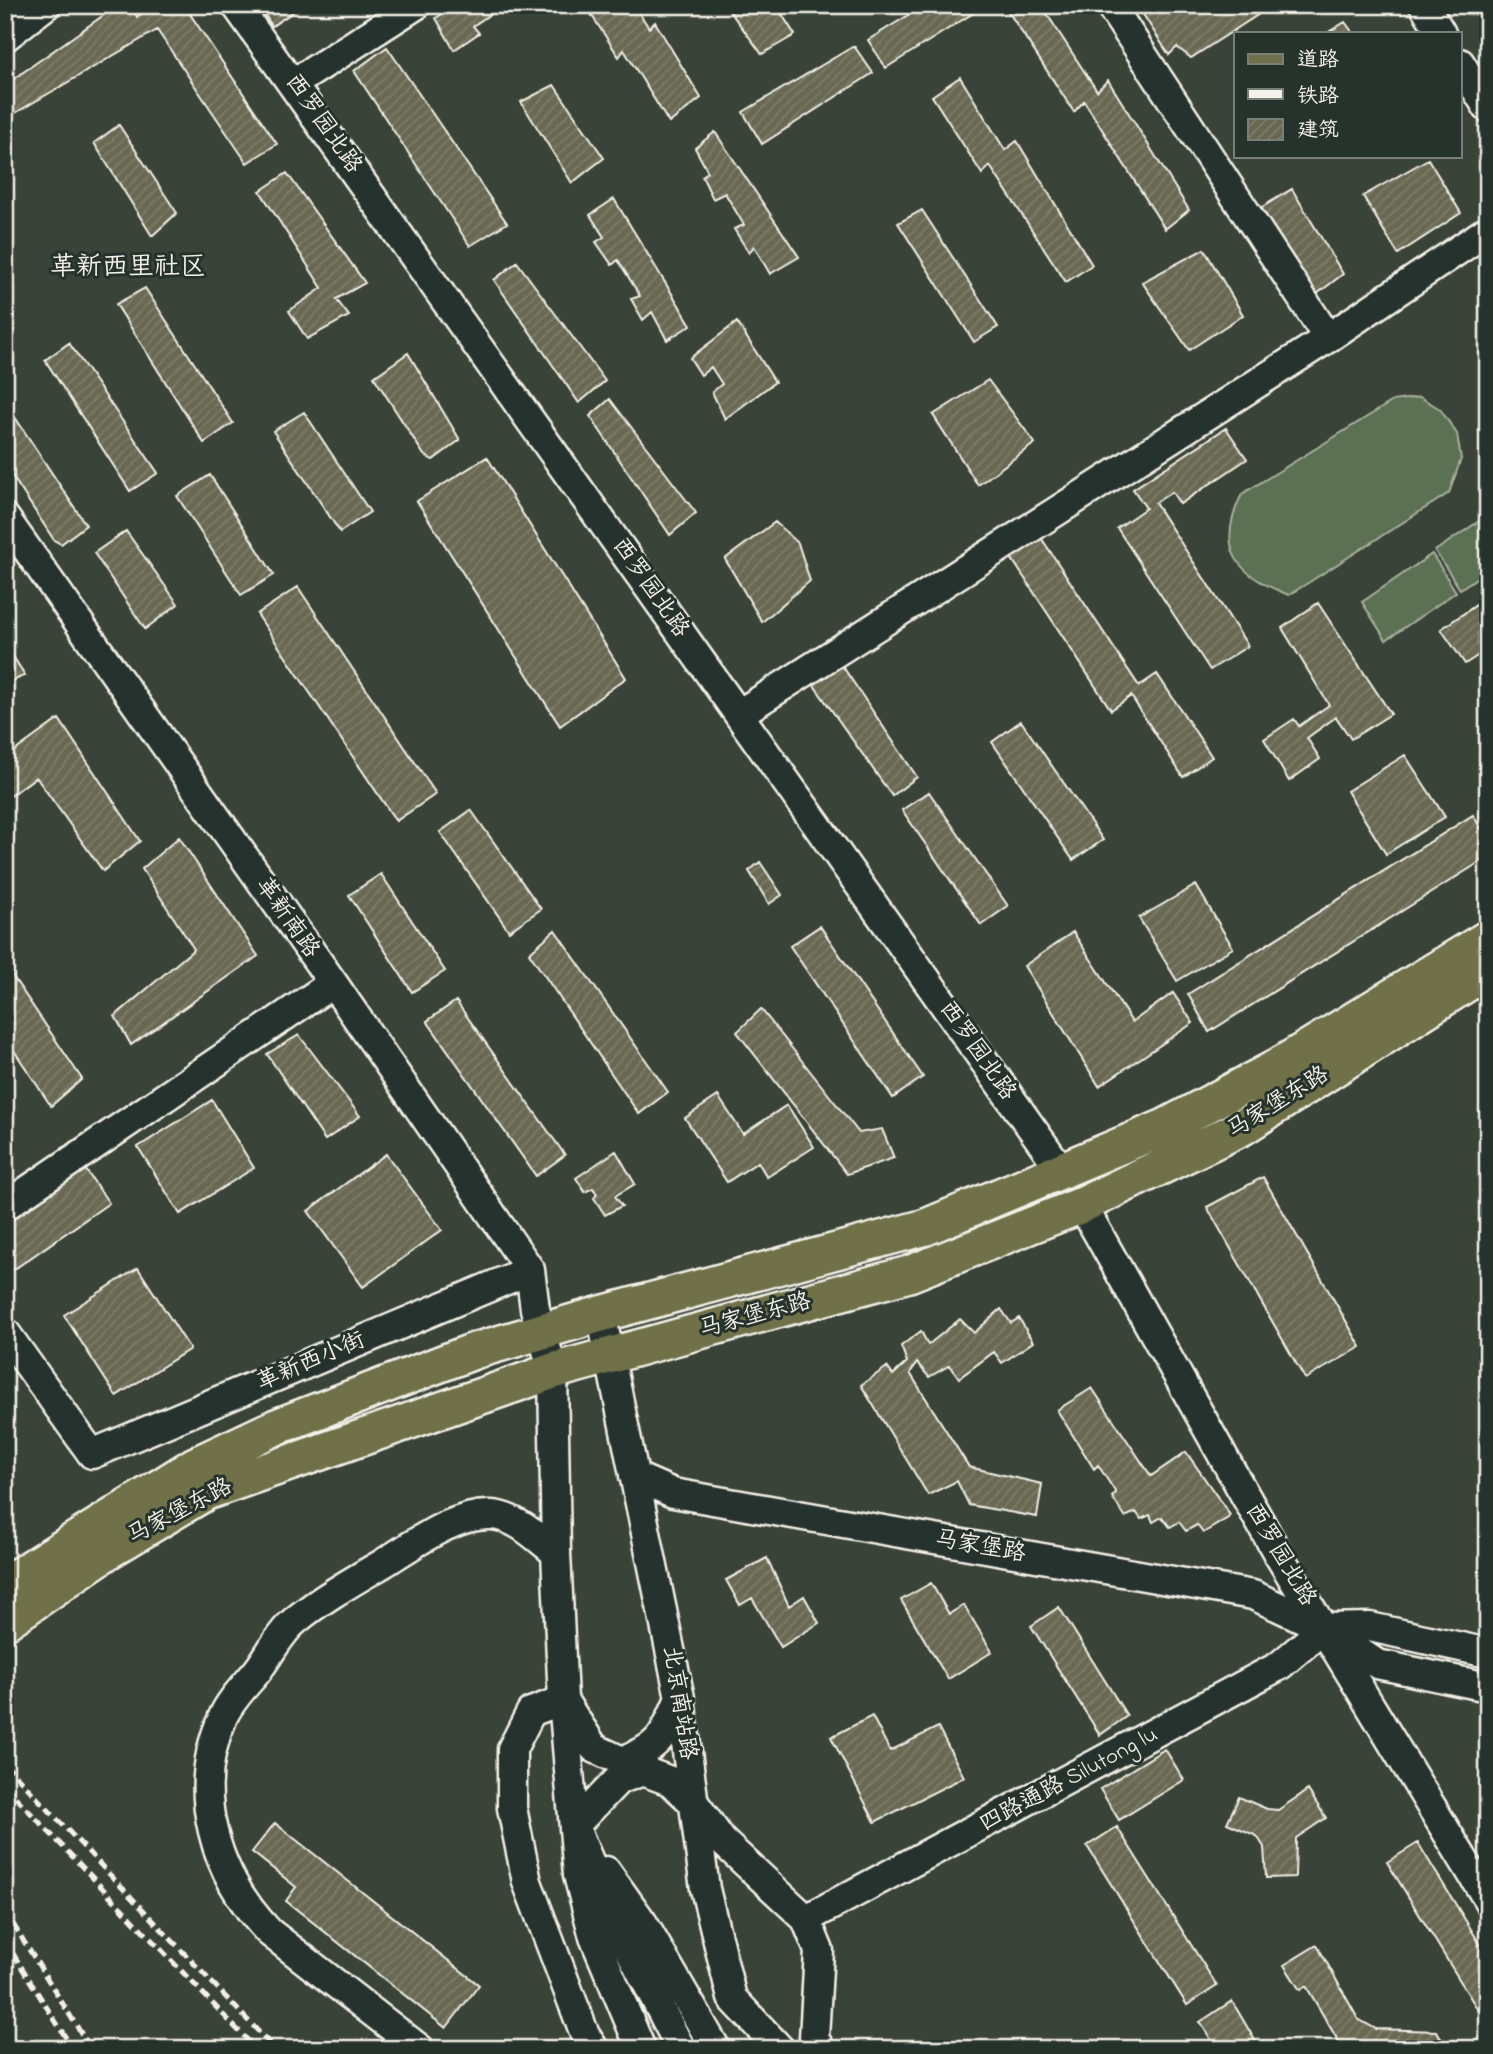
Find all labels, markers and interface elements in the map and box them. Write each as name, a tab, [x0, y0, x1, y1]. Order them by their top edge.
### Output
legend	[1234, 32, 1462, 158]
text: 道路	[1297, 46, 1339, 76]
street label: 西罗园北路	[277, 67, 369, 181]
text: 铁路	[1297, 82, 1339, 112]
text: 建筑	[1297, 116, 1339, 146]
district label: 革新西里社区	[50, 249, 206, 287]
street label: 西罗园北路	[604, 531, 696, 645]
street label: 革新南路	[247, 871, 327, 965]
street label: 西罗园北路	[931, 994, 1023, 1108]
street label: 马家堡东路	[1220, 1059, 1336, 1147]
street label: 马家堡东路	[695, 1285, 815, 1347]
street label: 革新西小街	[252, 1324, 370, 1400]
street label: 马家堡东路	[121, 1470, 239, 1554]
street label: 西罗园北路	[1236, 1497, 1324, 1613]
street label: 马家堡路	[932, 1523, 1028, 1571]
street label: 北京南站路	[654, 1644, 704, 1762]
street label: 四路通路 Silutong lu	[974, 1719, 1164, 1842]

